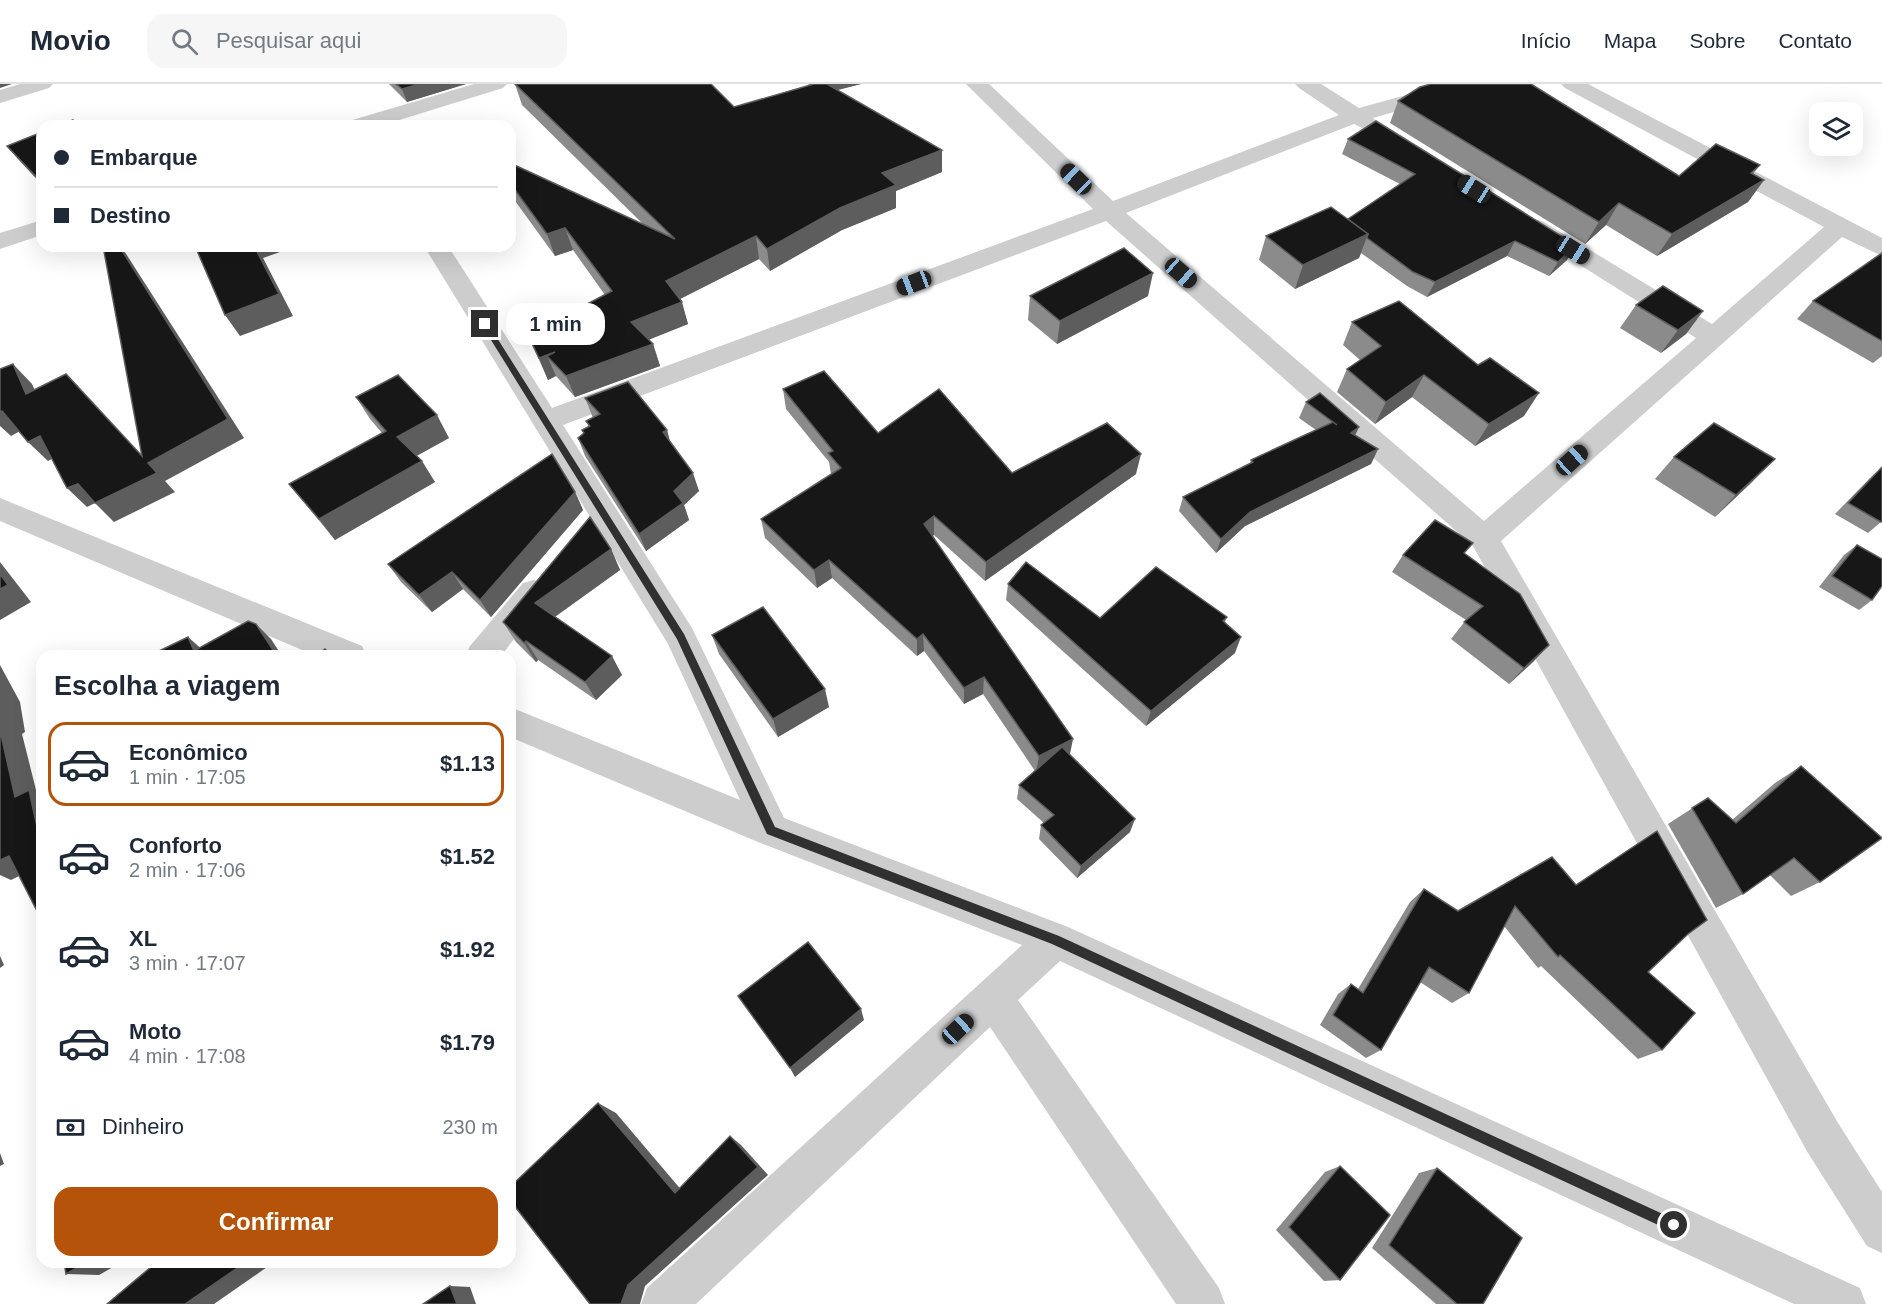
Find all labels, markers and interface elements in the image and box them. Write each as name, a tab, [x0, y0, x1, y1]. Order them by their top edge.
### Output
search box	[147, 14, 567, 68]
text: Movio	[30, 25, 111, 56]
icon: search	[168, 25, 201, 58]
text: Pesquisar aqui	[216, 28, 361, 53]
text: Início	[1521, 29, 1571, 52]
text: Mapa	[1604, 29, 1656, 52]
text: Sobre	[1689, 29, 1745, 52]
text: Contato	[1778, 29, 1852, 52]
map controls	[1809, 102, 1863, 156]
button: layers	[1809, 102, 1863, 156]
text: Embarque	[90, 145, 198, 170]
car	[1057, 160, 1095, 198]
car	[1454, 172, 1494, 206]
text: Destino	[90, 203, 171, 228]
car	[1553, 233, 1593, 267]
car	[1162, 254, 1200, 292]
car	[894, 268, 934, 298]
callout: 1 min	[506, 303, 605, 345]
route end	[471, 310, 498, 337]
text: 1 min	[529, 313, 582, 335]
car	[1553, 441, 1591, 479]
text: Escolha a viagem	[54, 671, 281, 701]
icon: car	[57, 737, 111, 791]
text: Econômico	[129, 740, 248, 765]
text: $1.13	[440, 751, 495, 776]
text: 1 min · 17:05	[129, 766, 246, 788]
icon: car	[57, 830, 111, 884]
text: Conforto	[129, 833, 222, 858]
text: $1.52	[440, 844, 495, 869]
text: 2 min · 17:06	[129, 859, 246, 881]
icon: car	[57, 923, 111, 977]
text: XL	[129, 926, 157, 951]
text: $1.92	[440, 937, 495, 962]
text: 3 min · 17:07	[129, 952, 246, 974]
car	[939, 1010, 977, 1048]
icon: car	[57, 1016, 111, 1070]
text: Moto	[129, 1019, 182, 1044]
text: $1.79	[440, 1030, 495, 1055]
text: 4 min · 17:08	[129, 1045, 246, 1067]
icon: cash	[54, 1111, 87, 1144]
text: Dinheiro	[102, 1114, 184, 1139]
text: 230 m	[442, 1116, 498, 1138]
button: Confirmar	[54, 1187, 498, 1256]
route start	[1660, 1211, 1687, 1238]

